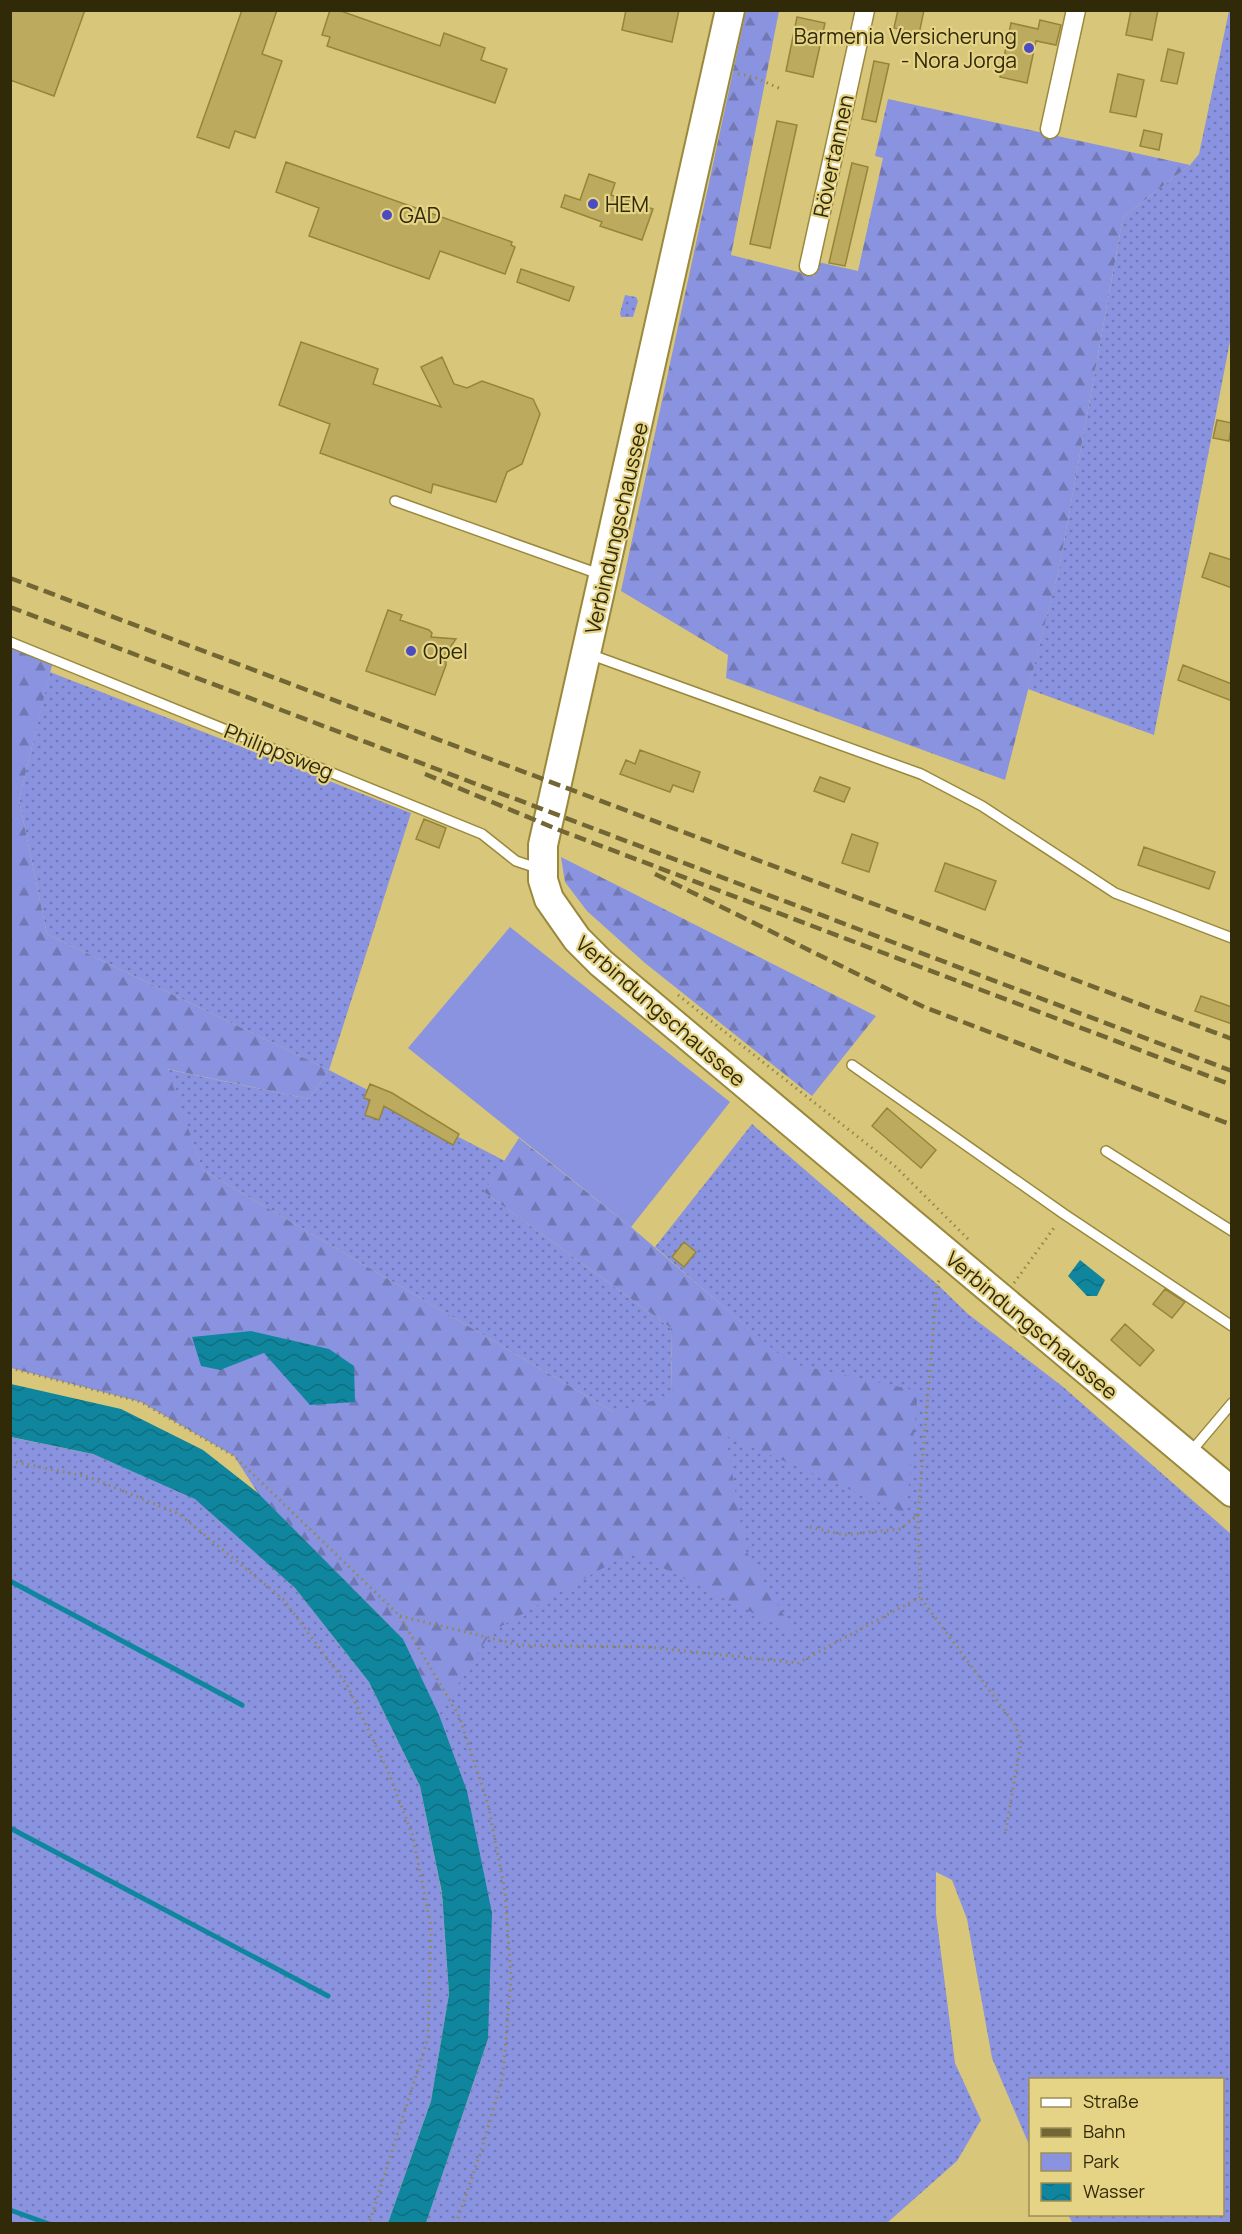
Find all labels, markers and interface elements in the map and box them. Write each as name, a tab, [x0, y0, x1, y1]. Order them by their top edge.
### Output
place label: Barmenia Versicherung - Nora Jorga	[794, 22, 1017, 74]
marker: Barmenia Versicherung - Nora Jorga	[1022, 41, 1036, 55]
street label: Rövertannen	[806, 92, 860, 220]
place label: HEM	[605, 190, 649, 218]
marker: HEM	[586, 197, 600, 211]
place label: GAD	[399, 201, 441, 229]
marker: GAD	[380, 208, 394, 222]
street label: Verbindungschaussee	[578, 419, 654, 637]
place label: Opel	[423, 637, 468, 665]
marker: Opel	[404, 644, 418, 658]
street label: Philippsweg	[220, 716, 338, 786]
street label: Verbindungschaussee	[570, 929, 752, 1093]
street label: Verbindungschaussee	[940, 1245, 1124, 1405]
legend	[1029, 2078, 1224, 2216]
text: Straße	[1083, 2089, 1139, 2113]
text: Bahn	[1083, 2119, 1125, 2143]
text: Park	[1083, 2149, 1120, 2173]
text: Wasser	[1083, 2179, 1145, 2203]

